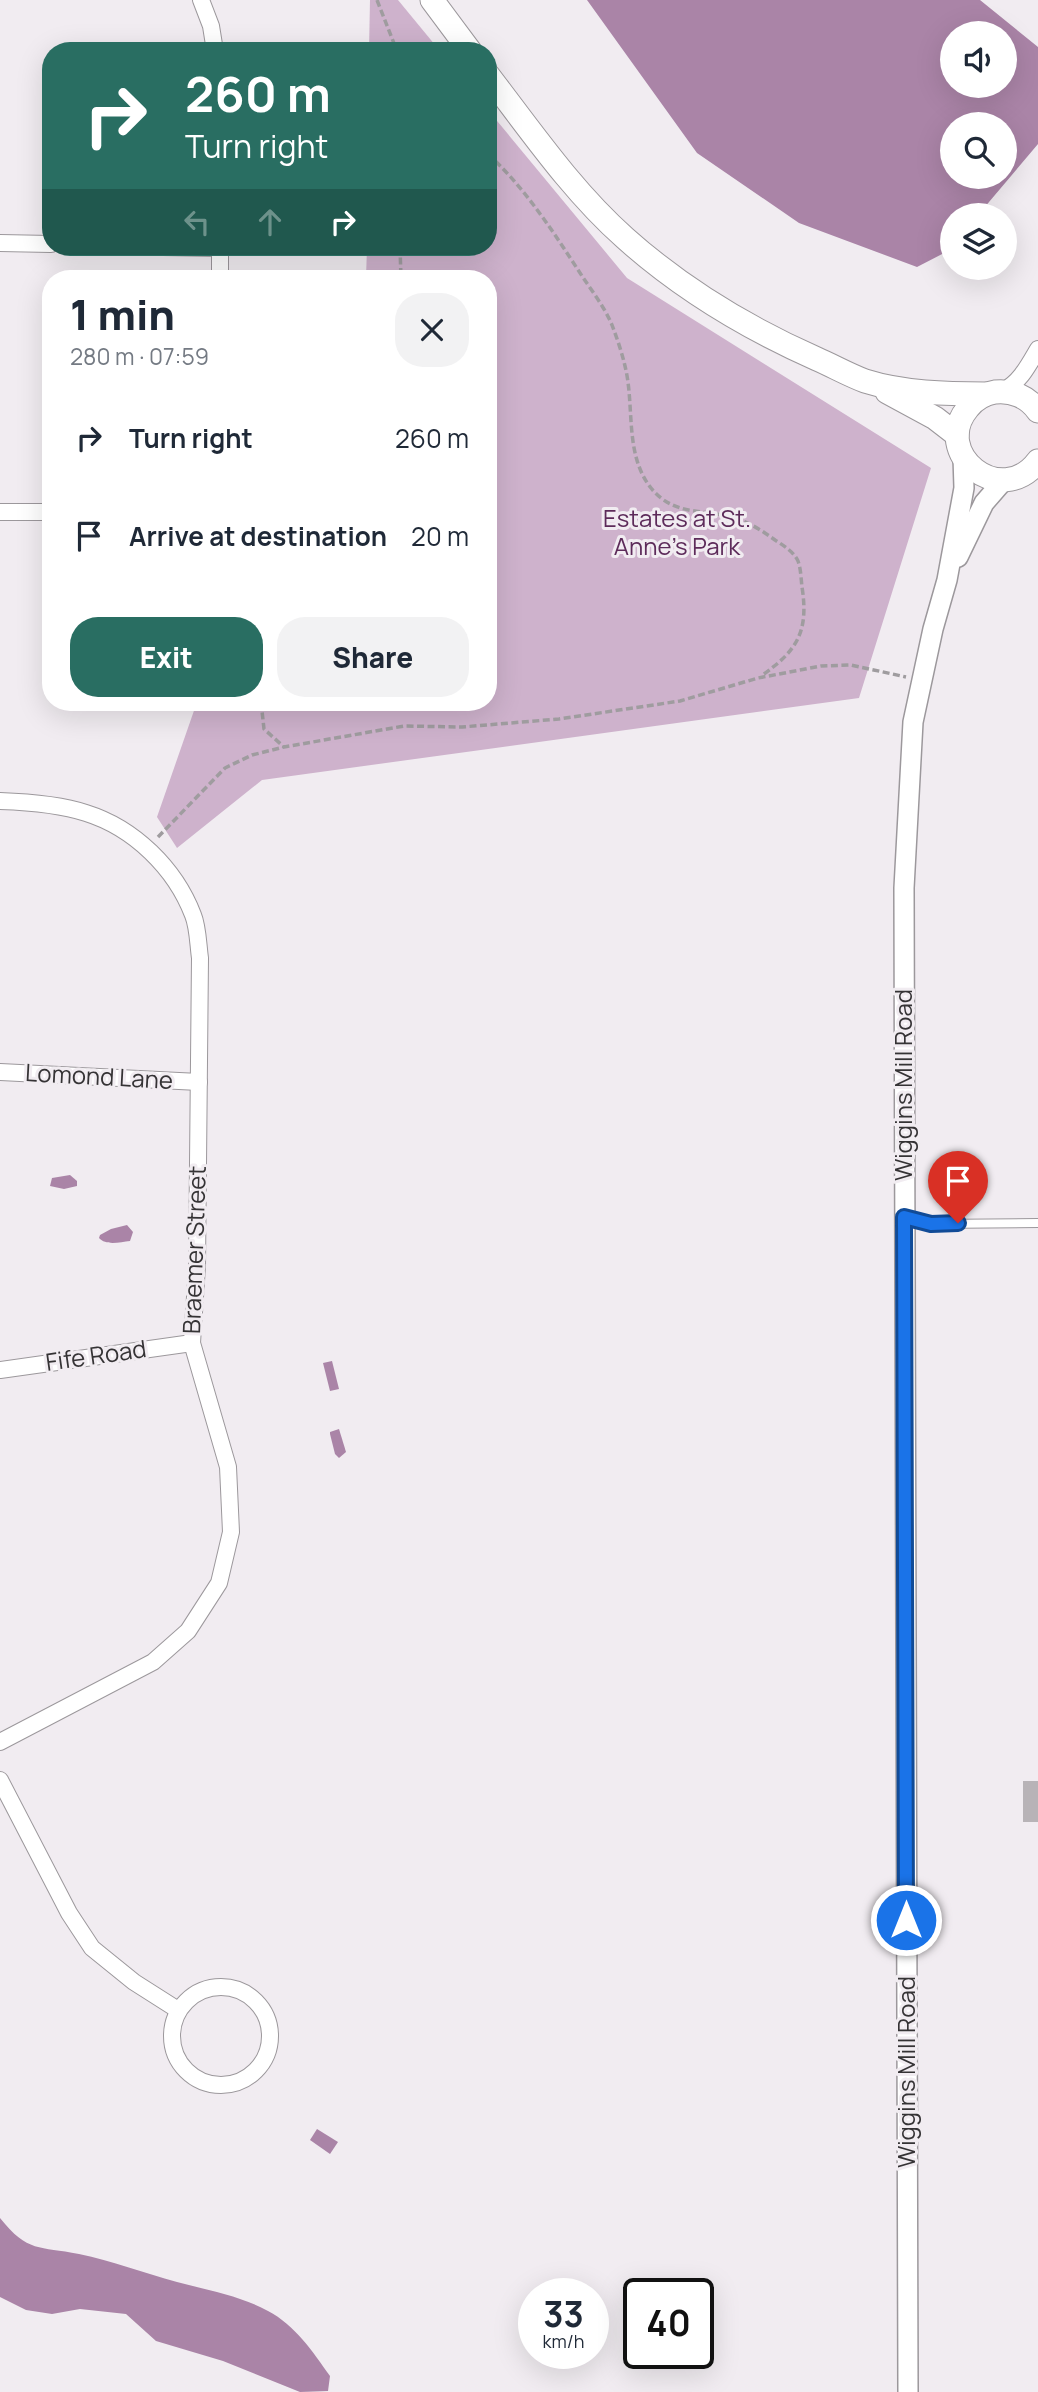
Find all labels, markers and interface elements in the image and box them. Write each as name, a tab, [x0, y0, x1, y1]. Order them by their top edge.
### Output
map controls	[940, 21, 1017, 280]
button: sound	[940, 21, 1017, 98]
text: 260 m	[185, 60, 331, 127]
icon: right	[70, 70, 161, 161]
button: search	[940, 112, 1017, 189]
text: Turn right	[185, 124, 328, 168]
icon: left	[178, 203, 216, 241]
icon: ahead	[251, 203, 289, 241]
icon: right	[324, 203, 362, 241]
button: layers	[940, 203, 1017, 280]
text: 1 min	[70, 285, 175, 343]
button: close	[395, 293, 469, 367]
text: 280 m · 07:59	[70, 340, 209, 372]
icon: right	[70, 419, 108, 457]
text: Turn right	[129, 420, 253, 456]
text: 260 m	[395, 420, 469, 456]
park label: Estates at St. Anne's Park	[603, 501, 751, 562]
icon: arrive	[70, 517, 108, 555]
text: Arrive at destination	[129, 518, 387, 554]
text: 20 m	[411, 518, 469, 554]
button: Exit	[70, 617, 263, 697]
button: Share	[277, 617, 469, 697]
street label: Wiggins Mill Road	[886, 989, 919, 1181]
street label: Lomond Lane	[24, 1055, 174, 1096]
pin	[928, 1151, 988, 1223]
icon: arrive	[939, 1162, 977, 1200]
street label: Braemer Street	[174, 1165, 213, 1335]
street label: Fife Road	[43, 1331, 148, 1378]
position arrow	[869, 1883, 943, 1957]
street label: Wiggins Mill Road	[889, 1976, 922, 2168]
speed limit sign: 40	[623, 2278, 714, 2369]
text: 33	[543, 2290, 584, 2338]
text: km/h	[543, 2329, 584, 2353]

